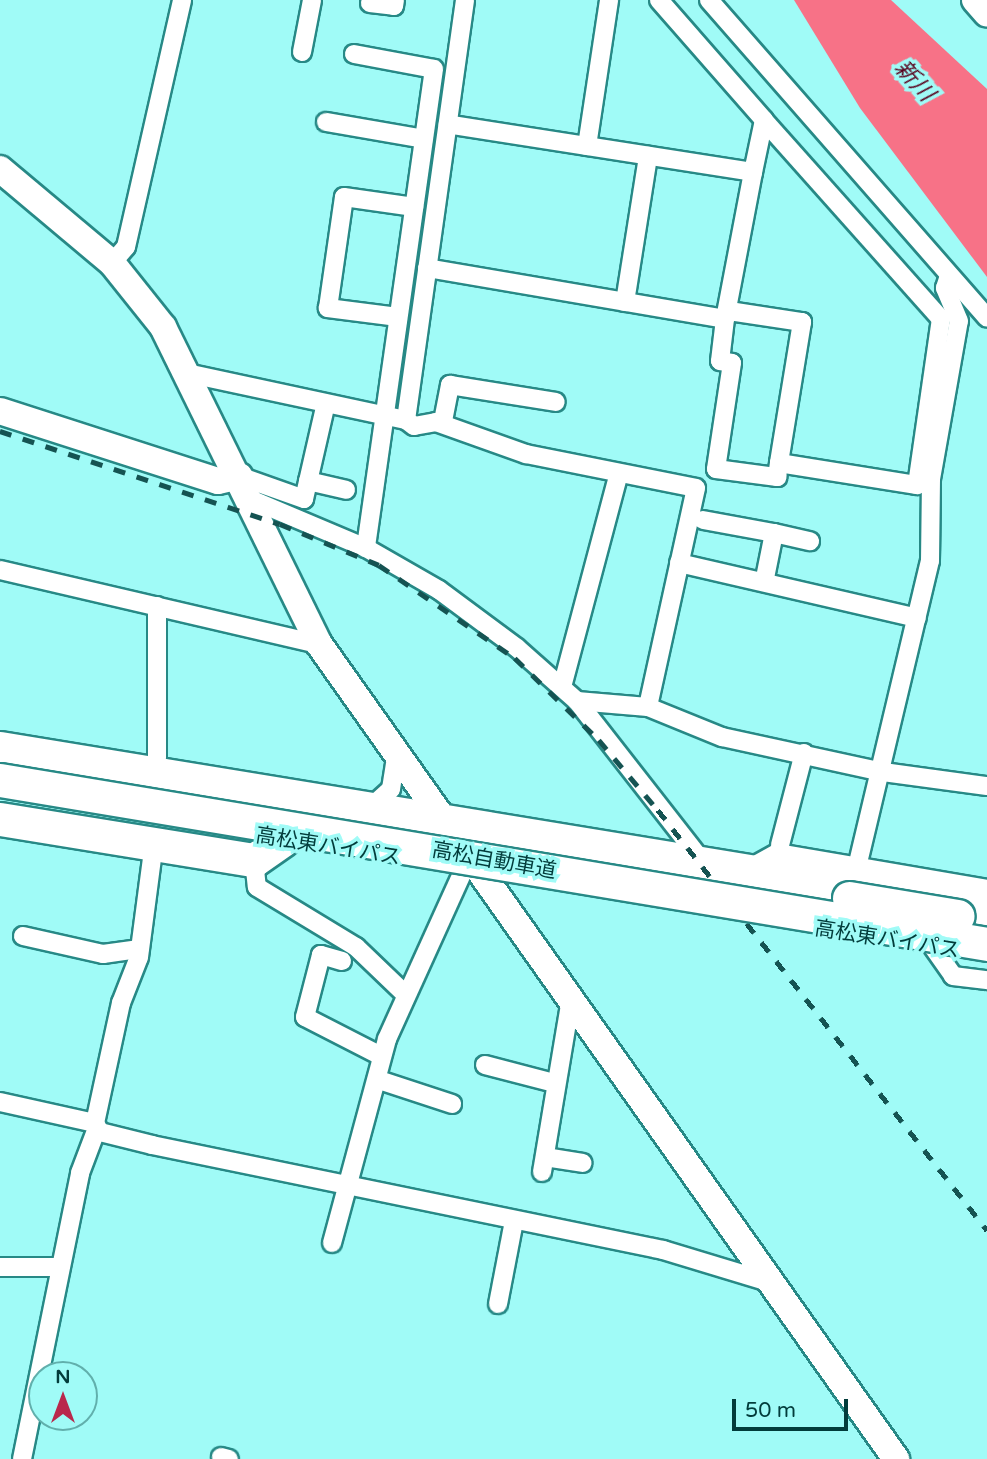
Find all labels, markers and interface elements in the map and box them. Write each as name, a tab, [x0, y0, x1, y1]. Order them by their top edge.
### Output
water label: 新川	[888, 55, 940, 107]
street label: 高松東バイパス	[253, 823, 403, 871]
street label: 高松自動車道	[430, 838, 558, 884]
street label: 高松東バイパス	[812, 916, 962, 964]
north arrow	[28, 1361, 98, 1431]
text: N	[55, 1366, 71, 1388]
scale bar	[735, 1386, 850, 1430]
text: 50 m	[745, 1398, 796, 1423]

